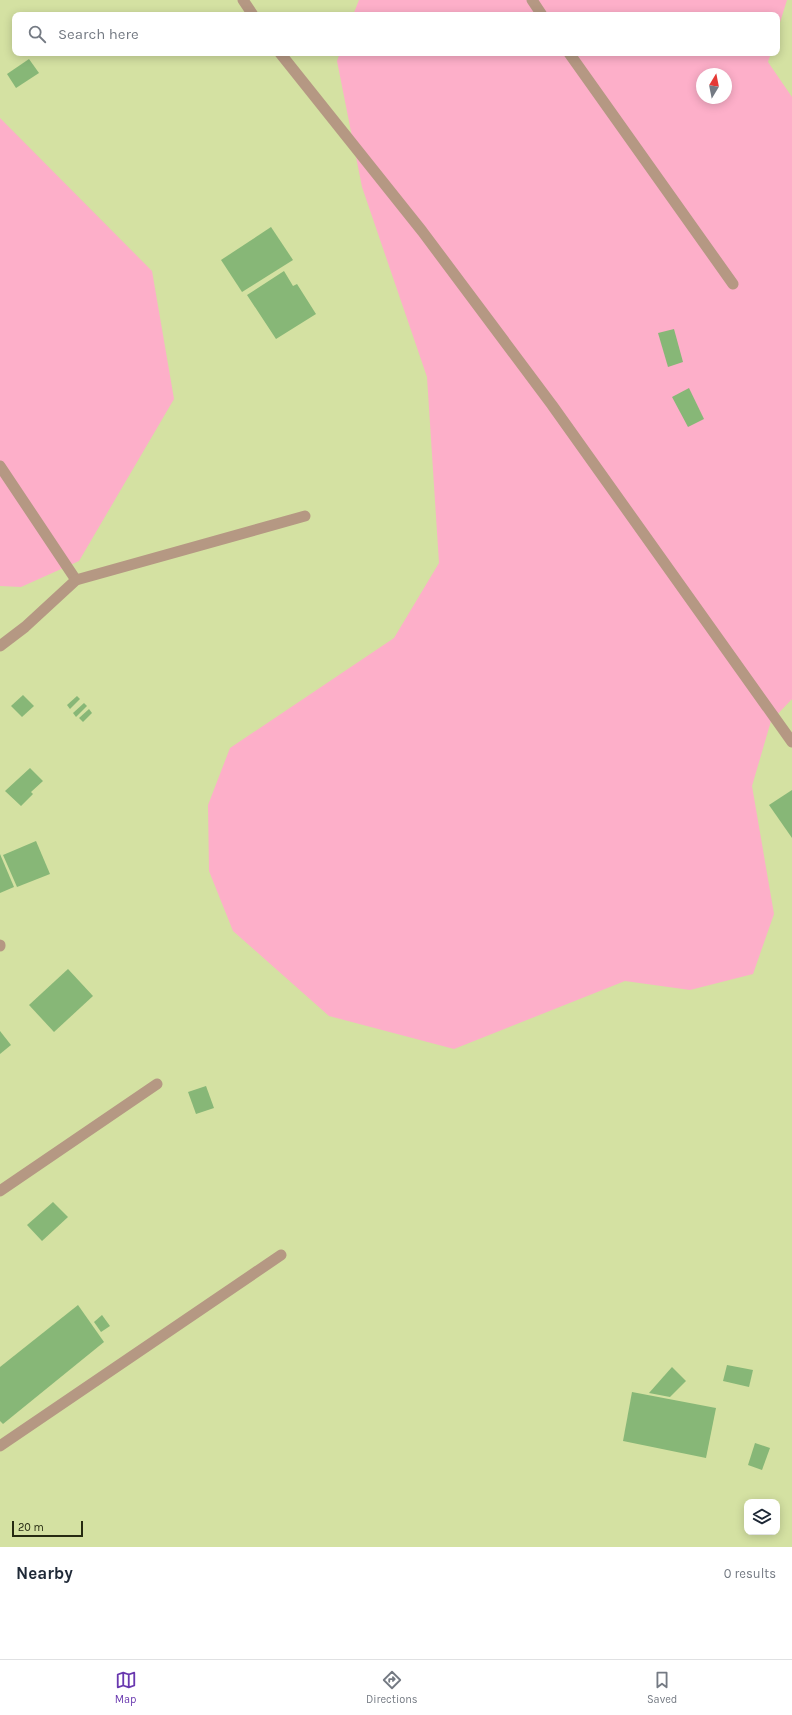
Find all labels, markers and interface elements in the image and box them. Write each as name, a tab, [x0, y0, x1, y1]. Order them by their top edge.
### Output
search box	[12, 12, 780, 56]
icon: search	[26, 23, 48, 45]
text: Search here	[58, 25, 139, 43]
north arrow	[696, 68, 732, 104]
map controls	[744, 1499, 780, 1535]
button: layers	[744, 1499, 780, 1535]
scale bar	[12, 1519, 83, 1538]
text: 20 m	[18, 1521, 44, 1534]
text: Nearby	[16, 1563, 73, 1583]
text: 0 results	[724, 1566, 776, 1581]
tab: Map	[115, 1669, 137, 1706]
tab: Directions	[366, 1669, 418, 1706]
tab: Saved	[647, 1669, 677, 1706]

